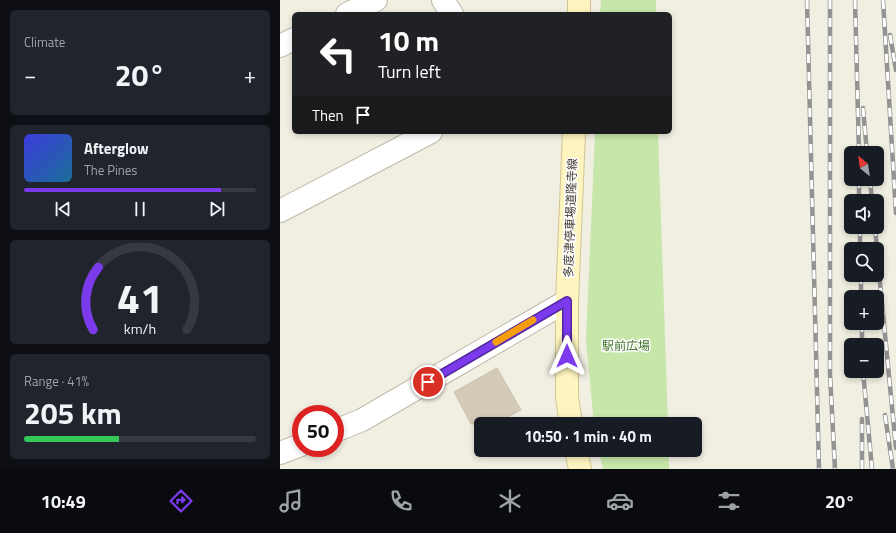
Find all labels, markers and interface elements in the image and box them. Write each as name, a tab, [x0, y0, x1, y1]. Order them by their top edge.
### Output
text: 10 m	[378, 19, 439, 62]
icon: left	[312, 28, 364, 80]
text: Climate	[24, 32, 65, 52]
text: 20°	[115, 52, 165, 98]
text: −	[24, 58, 36, 92]
text: +	[244, 58, 256, 92]
text: Turn left	[378, 58, 441, 85]
text: Then	[312, 104, 344, 127]
icon: arrive	[352, 104, 374, 126]
text: Afterglow	[84, 137, 149, 160]
north arrow	[844, 146, 884, 186]
map controls	[844, 146, 884, 378]
street label: 多度津停車場道隆寺線	[558, 158, 582, 278]
text: The Pines	[84, 160, 137, 180]
button: sound	[844, 194, 884, 234]
icon: previous	[52, 198, 74, 220]
icon: pause	[129, 198, 151, 220]
icon: next	[206, 198, 228, 220]
button: search	[844, 242, 884, 282]
text: 41	[117, 266, 163, 329]
button: +	[844, 290, 884, 330]
text: km/h	[124, 317, 156, 339]
position arrow	[546, 335, 588, 377]
park label: 駅前広場	[602, 336, 650, 355]
button: −	[844, 338, 884, 378]
pin	[411, 365, 445, 399]
text: Range · 41%	[24, 371, 89, 391]
icon: arrive	[417, 371, 439, 393]
text: 205 km	[24, 390, 122, 436]
speed limit sign: 50	[292, 405, 344, 457]
text: 10:50 · 1 min · 40 m	[524, 425, 652, 448]
icon: directions	[167, 487, 195, 515]
icon: music	[277, 487, 305, 515]
icon: phone	[387, 487, 415, 515]
icon: climate	[496, 487, 524, 515]
icon: car	[606, 487, 634, 515]
icon: filters	[715, 487, 743, 515]
text: 10:49	[41, 488, 86, 515]
text: 20°	[825, 488, 855, 515]

